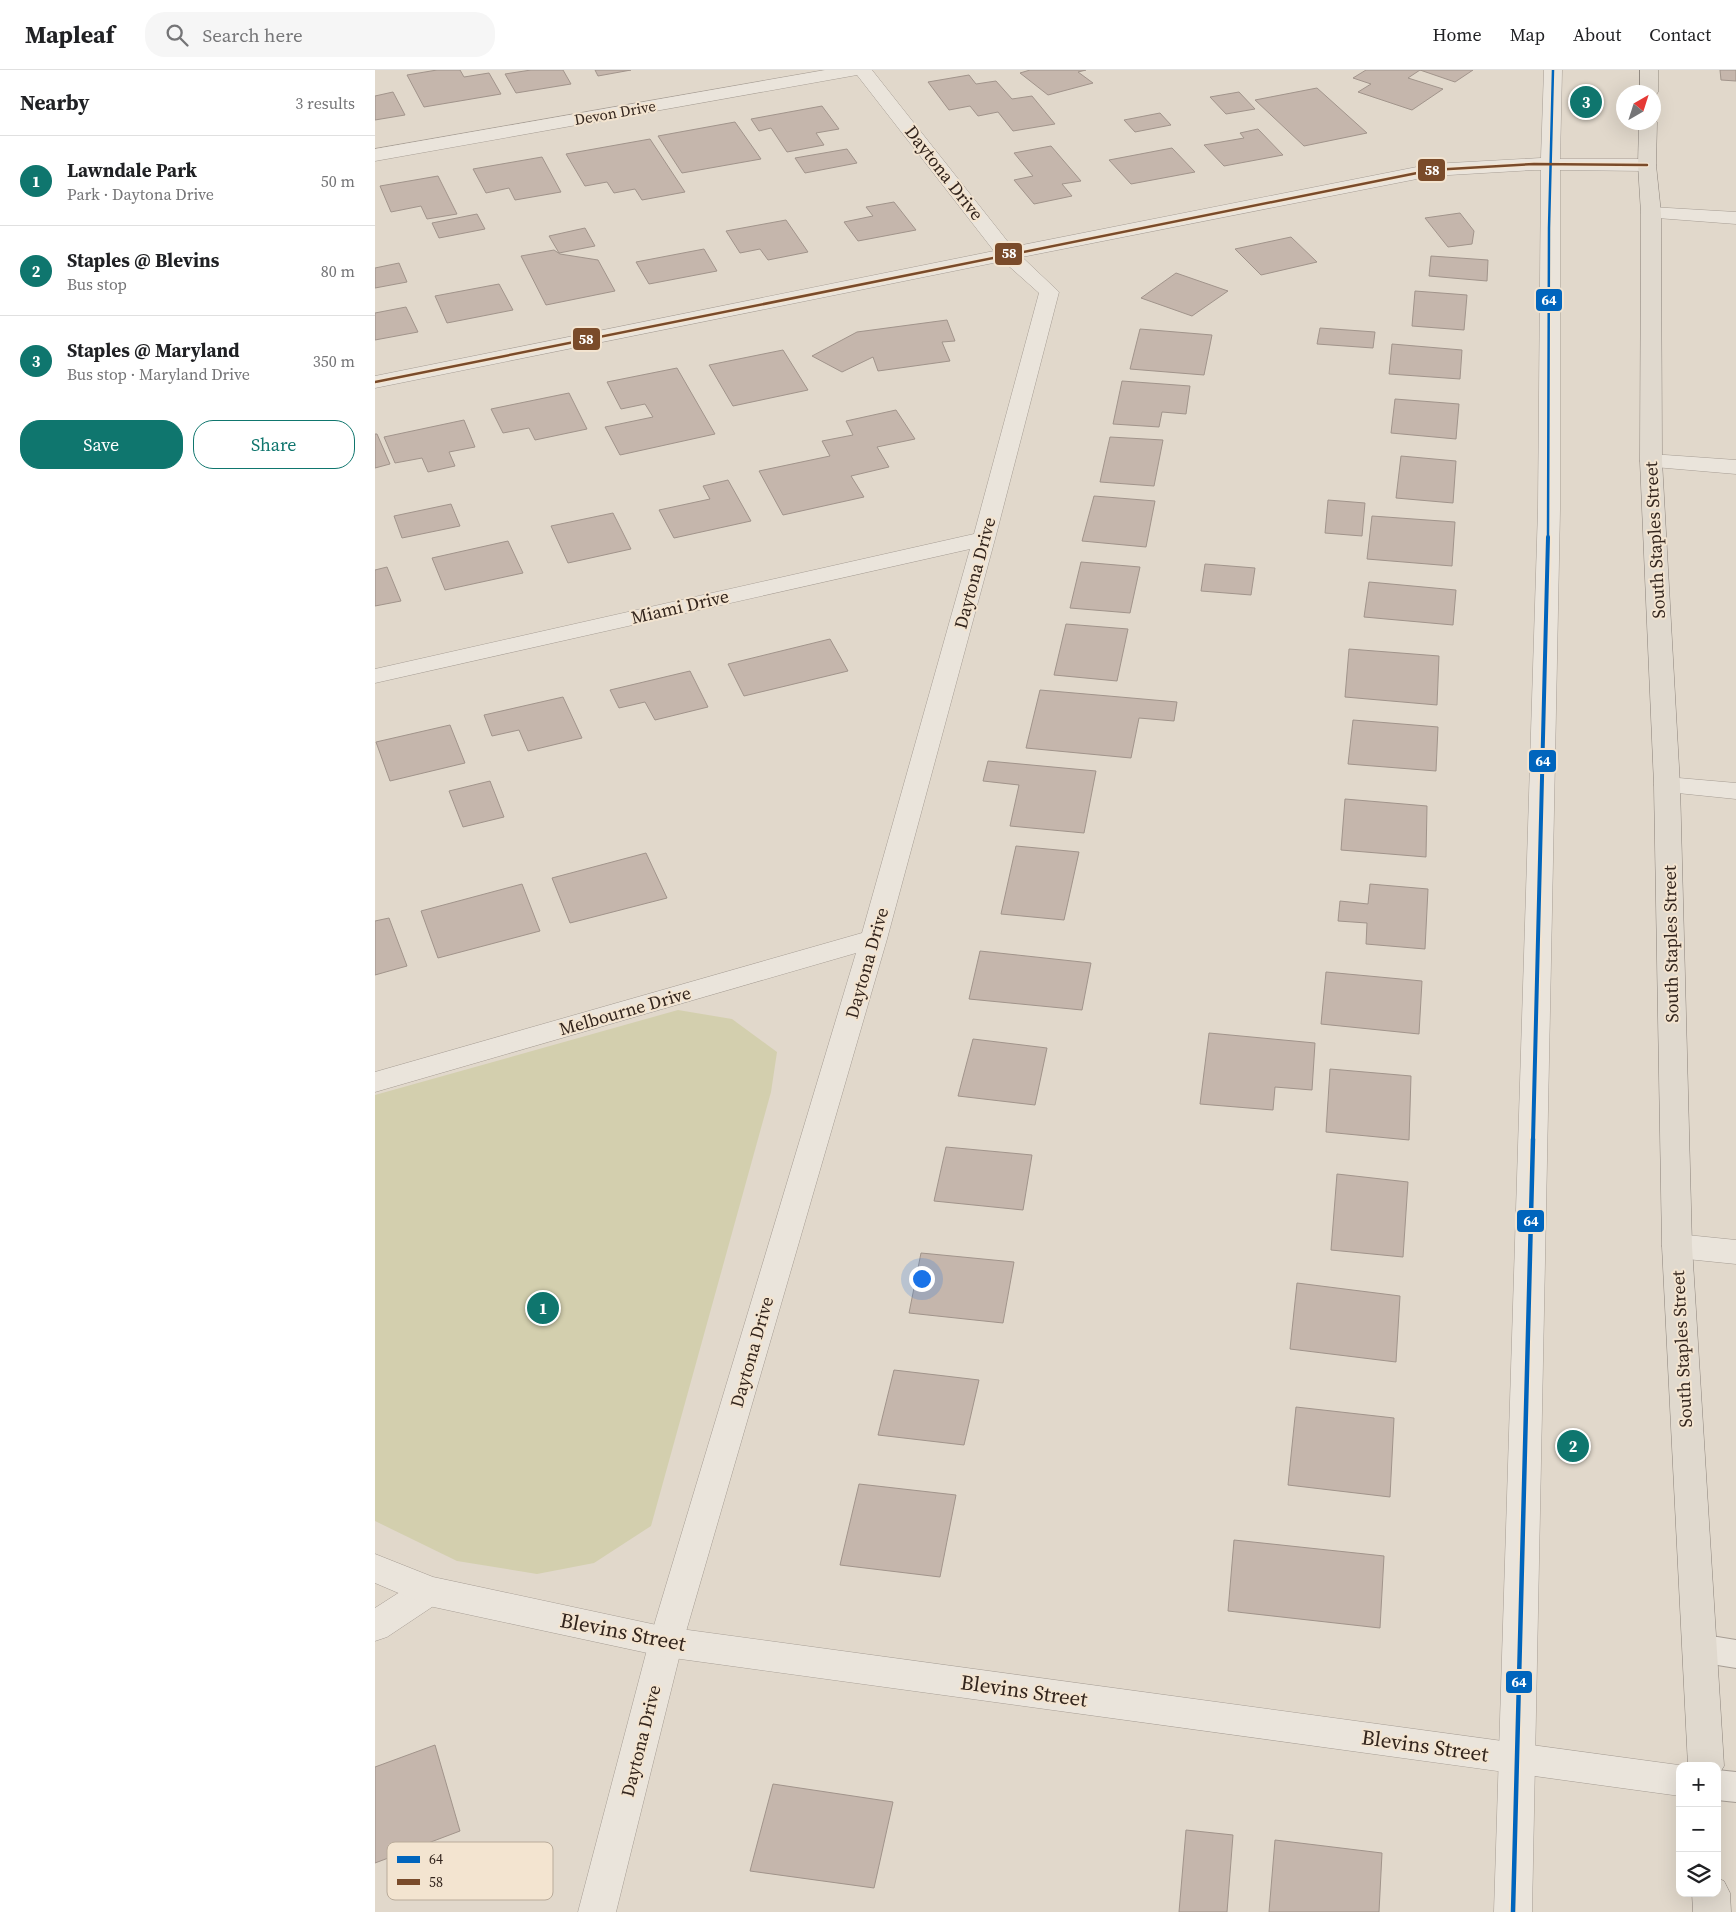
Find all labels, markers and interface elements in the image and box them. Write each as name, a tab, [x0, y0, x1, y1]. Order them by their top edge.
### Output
search box	[145, 12, 495, 57]
text: Mapleaf	[25, 18, 115, 51]
icon: search	[163, 21, 191, 49]
text: Search here	[203, 22, 303, 48]
text: Home	[1433, 22, 1482, 47]
text: Map	[1510, 22, 1545, 47]
text: About	[1573, 22, 1621, 47]
text: Contact	[1649, 22, 1711, 47]
pin: 3	[1570, 83, 1602, 121]
north arrow	[1616, 85, 1661, 130]
text: Nearby	[20, 88, 90, 117]
text: 3 results	[295, 92, 355, 114]
street label: Devon Drive	[573, 95, 658, 130]
street label: Daytona Drive	[899, 120, 990, 226]
text: Lawndale Park	[67, 157, 197, 183]
line badge: 58	[1417, 158, 1446, 182]
text: 58	[1424, 160, 1440, 180]
text: 1	[32, 170, 40, 192]
text: 50 m	[321, 170, 355, 192]
text: Park · Daytona Drive	[67, 183, 214, 205]
line badge: 58	[994, 242, 1023, 266]
text: 58	[1001, 243, 1017, 263]
text: Staples @ Blevins	[67, 247, 219, 273]
text: 2	[32, 260, 40, 282]
text: 80 m	[321, 260, 355, 282]
text: Bus stop	[67, 273, 127, 295]
line badge: 64	[1535, 288, 1563, 312]
text: 64	[1541, 290, 1557, 310]
line badge: 58	[572, 327, 601, 351]
text: 58	[578, 329, 594, 349]
text: Staples @ Maryland	[67, 337, 239, 363]
text: 3	[32, 350, 40, 372]
text: 350 m	[313, 350, 355, 372]
text: Bus stop · Maryland Drive	[67, 363, 250, 385]
button: Save	[20, 420, 183, 469]
button: Share	[193, 420, 355, 469]
street label: South Staples Street	[1638, 461, 1671, 619]
street label: Daytona Drive	[948, 514, 1001, 631]
street label: Miami Drive	[628, 583, 731, 630]
line badge: 64	[1528, 749, 1557, 773]
text: 64	[1535, 751, 1551, 771]
street label: South Staples Street	[1657, 865, 1684, 1023]
street label: Daytona Drive	[839, 904, 894, 1021]
street label: Melbourne Drive	[556, 980, 694, 1041]
line badge: 64	[1516, 1209, 1545, 1233]
text: 64	[1523, 1211, 1539, 1231]
your location	[909, 1266, 935, 1292]
street label: South Staples Street	[1665, 1270, 1698, 1428]
pin: 1	[527, 1289, 559, 1327]
street label: Daytona Drive	[724, 1293, 779, 1410]
pin: 2	[1557, 1427, 1589, 1465]
street label: Blevins Street	[558, 1605, 689, 1658]
street label: Blevins Street	[959, 1667, 1089, 1714]
line badge: 64	[1505, 1670, 1533, 1694]
text: 64	[1511, 1672, 1527, 1692]
street label: Daytona Drive	[615, 1682, 667, 1799]
street label: Blevins Street	[1360, 1722, 1490, 1769]
map controls	[1676, 1762, 1721, 1897]
button: +	[1676, 1762, 1721, 1807]
button: −	[1676, 1807, 1721, 1852]
legend	[387, 1842, 553, 1900]
text: 64	[429, 1849, 443, 1869]
button: layers	[1676, 1852, 1721, 1897]
text: 58	[429, 1872, 443, 1892]

